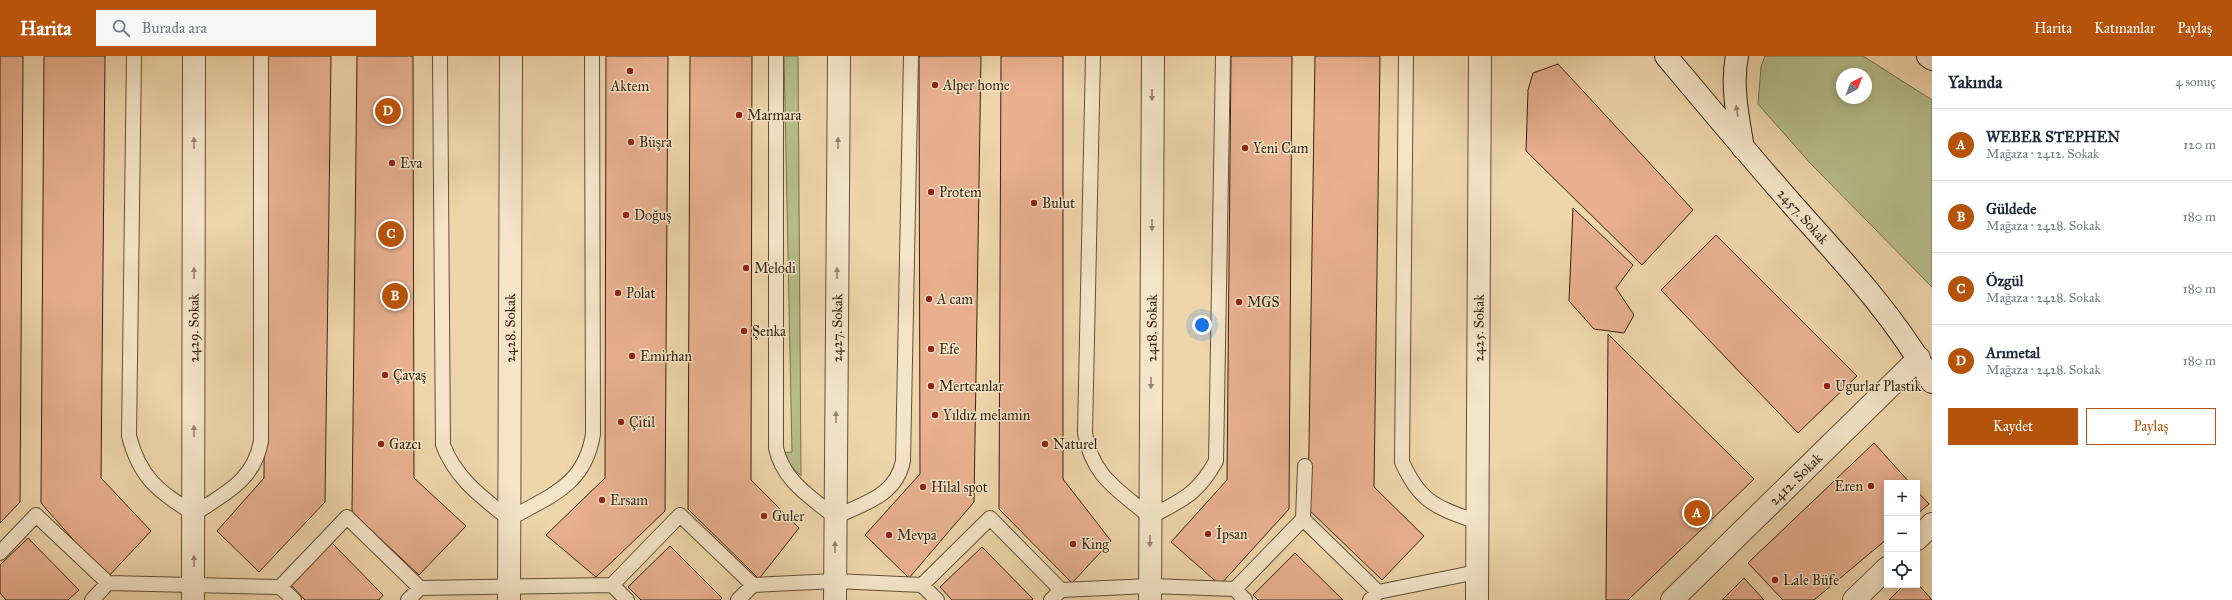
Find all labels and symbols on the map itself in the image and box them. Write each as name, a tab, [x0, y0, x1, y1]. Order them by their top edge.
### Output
marker: Aktem	[625, 66, 635, 76]
north arrow	[1836, 68, 1872, 104]
place label: Alper home	[942, 77, 1010, 94]
place label: Aktem	[610, 78, 649, 95]
marker: Alper home	[930, 80, 940, 90]
one-way arrow	[1149, 89, 1155, 102]
pin: D	[375, 96, 401, 126]
one-way arrow	[1734, 105, 1740, 117]
place label: Marmara	[747, 107, 802, 124]
marker: Marmara	[734, 110, 744, 120]
place label: Büşra	[639, 134, 672, 151]
one-way arrow	[191, 136, 197, 149]
one-way arrow	[835, 136, 841, 149]
marker: Büşra	[626, 137, 636, 147]
place label: Yeni Cam	[1253, 140, 1309, 157]
marker: Yeni Cam	[1240, 143, 1250, 153]
place label: Eva	[400, 155, 422, 172]
marker: Eva	[387, 158, 397, 168]
place label: Protem	[939, 184, 982, 201]
street label: 2457. Sokak	[1774, 185, 1832, 248]
marker: Protem	[926, 187, 936, 197]
place label: Bulut	[1042, 195, 1075, 212]
marker: Bulut	[1029, 198, 1039, 208]
place label: Doğuş	[634, 207, 671, 224]
marker: Doğuş	[621, 210, 631, 220]
pin: C	[378, 219, 404, 249]
one-way arrow	[1149, 219, 1155, 232]
place label: Melodi	[754, 260, 796, 277]
marker: Melodi	[741, 263, 751, 273]
one-way arrow	[191, 266, 197, 279]
one-way arrow	[834, 266, 840, 279]
pin: B	[382, 281, 408, 311]
place label: Polat	[626, 285, 655, 302]
marker: Polat	[613, 288, 623, 298]
place label: A cam	[936, 291, 973, 308]
street label: 2429. Sokak	[185, 293, 203, 363]
street label: 2428. Sokak	[502, 293, 519, 363]
street label: 2427. Sokak	[829, 293, 846, 362]
marker: A cam	[924, 294, 934, 304]
street label: 2418. Sokak	[1143, 294, 1161, 362]
place label: MGS	[1247, 294, 1280, 311]
street label: 2425. Sokak	[1470, 294, 1488, 362]
marker: MGS	[1234, 297, 1244, 307]
your location	[1192, 315, 1212, 335]
place label: Şenka	[752, 323, 786, 340]
marker: Şenka	[739, 326, 749, 336]
place label: Efe	[939, 341, 960, 358]
marker: Efe	[926, 344, 936, 354]
place label: Emirhan	[640, 348, 692, 365]
marker: Emirhan	[627, 351, 637, 361]
place label: Çavaş	[393, 367, 426, 384]
marker: Çavaş	[380, 370, 390, 380]
one-way arrow	[1148, 377, 1154, 390]
place label: Mertcanlar	[939, 378, 1004, 395]
place label: Ugurlar Plastik	[1835, 378, 1922, 395]
marker: Mertcanlar	[926, 381, 936, 391]
marker: Ugurlar Plastik	[1822, 381, 1832, 391]
place label: Yıldız melamin	[943, 407, 1031, 424]
one-way arrow	[833, 410, 839, 423]
marker: Yıldız melamin	[930, 410, 940, 420]
place label: Çitil	[629, 414, 655, 431]
marker: Çitil	[616, 417, 626, 427]
one-way arrow	[191, 424, 197, 437]
place label: Gazcı	[389, 436, 422, 453]
place label: Naturel	[1053, 436, 1098, 453]
marker: Gazcı	[376, 439, 386, 449]
marker: Naturel	[1040, 439, 1050, 449]
street label: 2412. Sokak	[1766, 449, 1826, 509]
place label: Eren	[1834, 478, 1863, 495]
place label: Hilal spot	[931, 479, 988, 496]
marker: Eren	[1866, 481, 1876, 491]
marker: Hilal spot	[918, 482, 928, 492]
place label: Ersam	[610, 492, 648, 509]
marker: Ersam	[597, 495, 607, 505]
pin: A	[1684, 498, 1710, 528]
place label: Guler	[772, 508, 805, 525]
marker: Guler	[759, 511, 769, 521]
place label: İpsan	[1216, 525, 1248, 543]
place label: Mevpa	[897, 527, 937, 544]
marker: İpsan	[1203, 529, 1213, 539]
marker: Mevpa	[884, 530, 894, 540]
one-way arrow	[1147, 535, 1153, 548]
place label: King	[1081, 536, 1109, 553]
marker: King	[1068, 539, 1078, 549]
one-way arrow	[832, 540, 838, 553]
one-way arrow	[191, 554, 197, 567]
place label: Lale Büfe	[1783, 572, 1839, 589]
marker: Lale Büfe	[1770, 575, 1780, 585]

